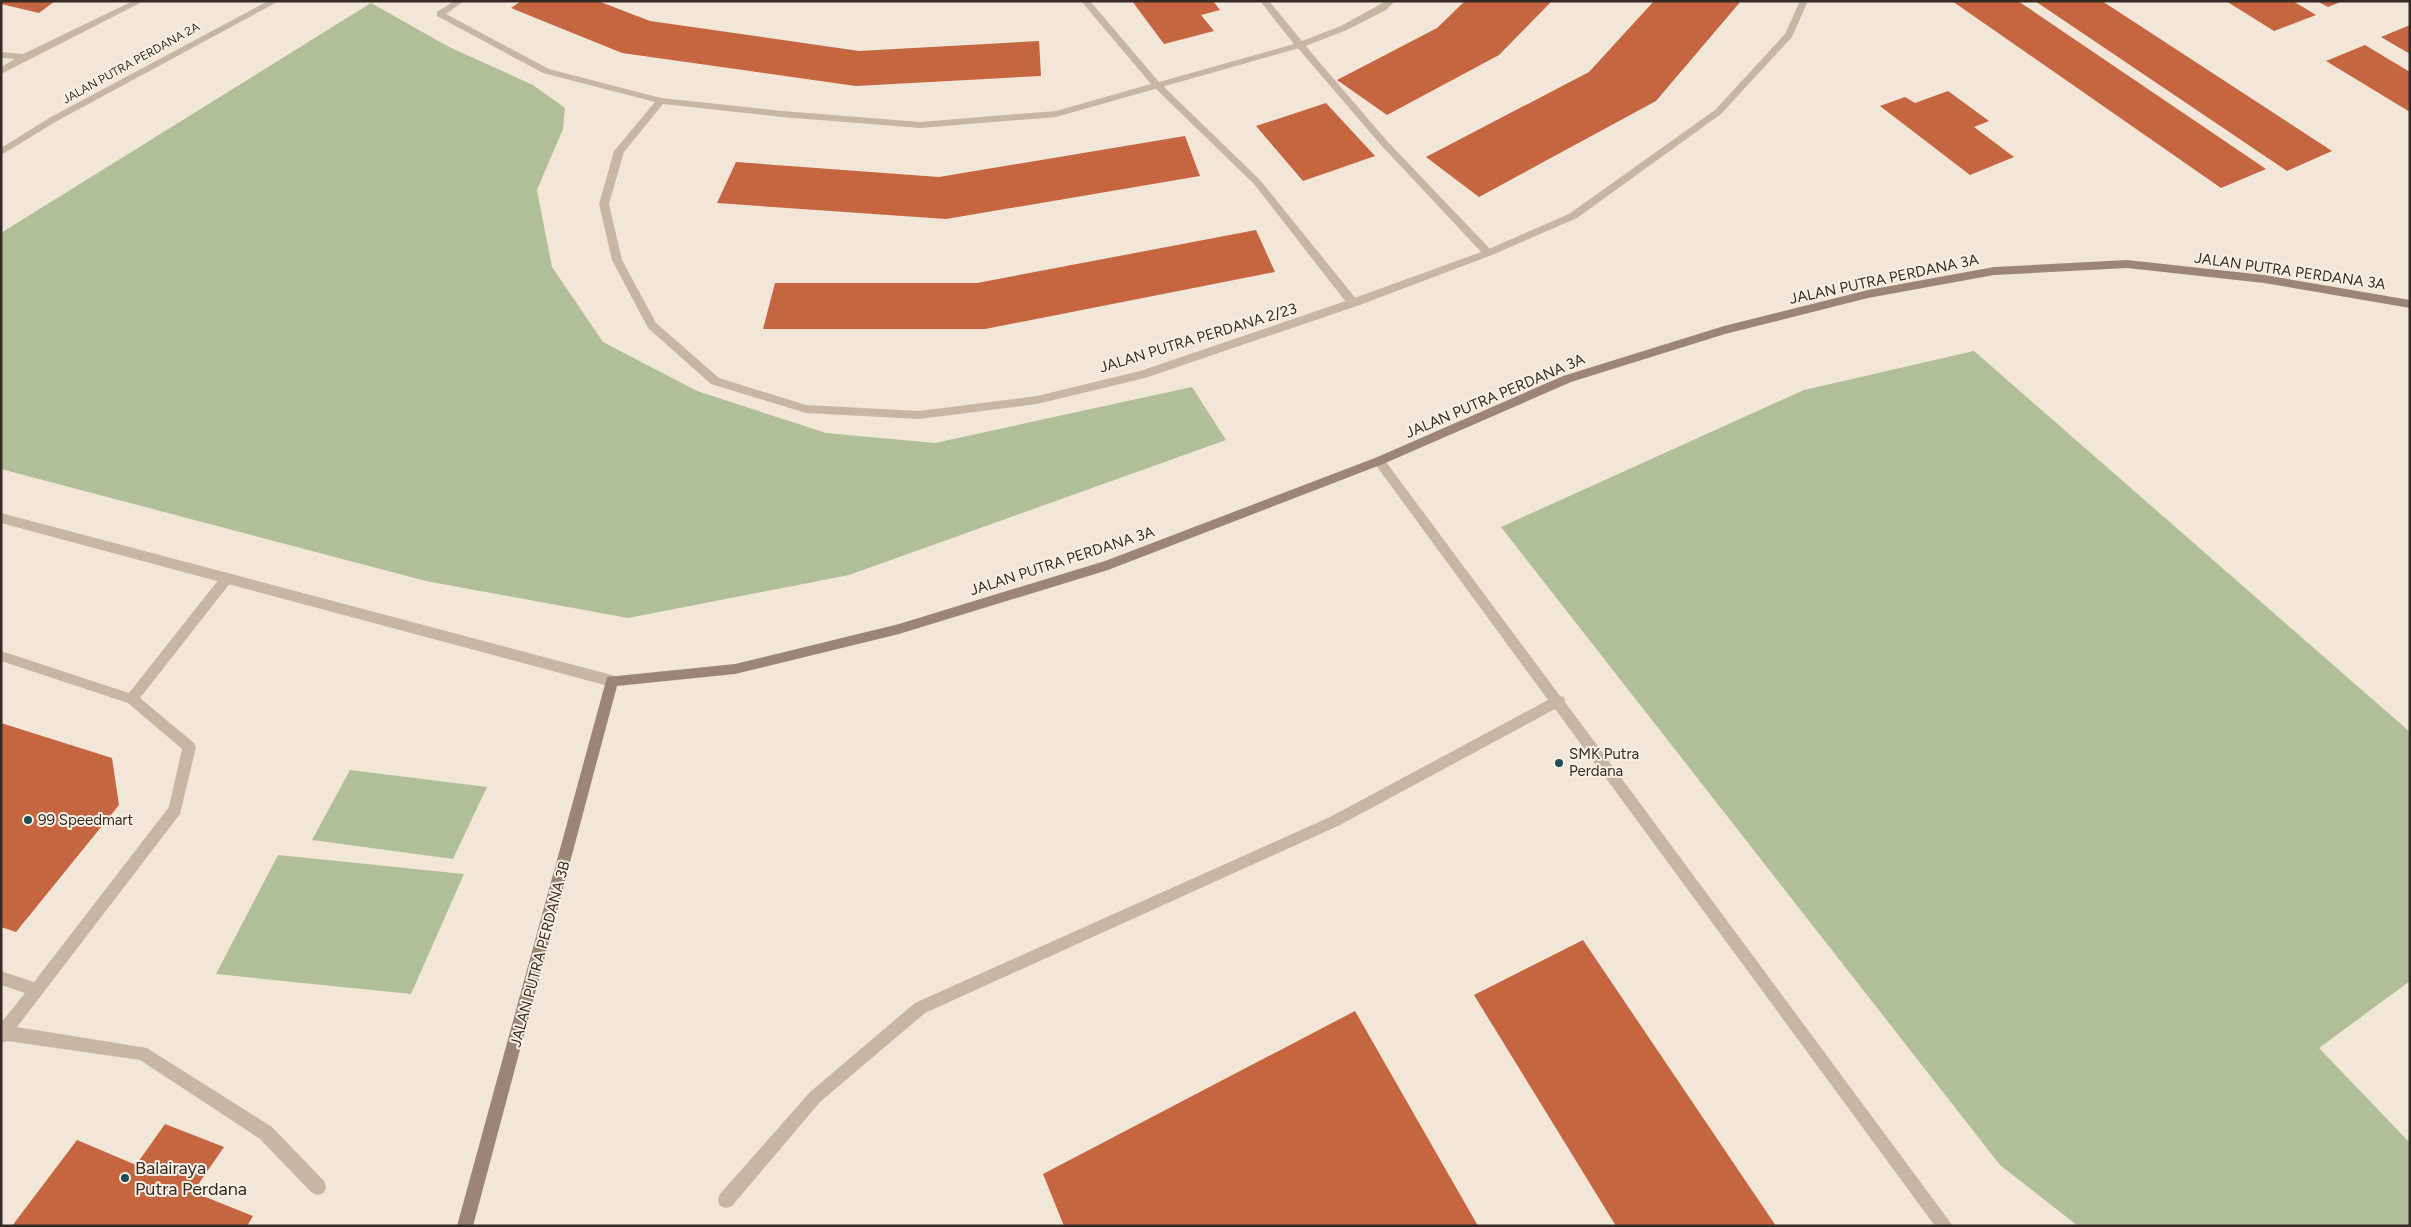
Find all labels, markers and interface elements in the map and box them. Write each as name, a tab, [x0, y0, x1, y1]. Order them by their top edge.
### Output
street label: JALAN PUTRA PERDANA 2A	[60, 19, 202, 107]
street label: JALAN PUTRA PERDANA 3A	[2193, 249, 2387, 293]
street label: JALAN PUTRA PERDANA 3A	[1788, 250, 1980, 308]
street label: JALAN PUTRA PERDANA 2/23	[1097, 299, 1299, 377]
street label: JALAN PUTRA PERDANA 3A	[1403, 350, 1587, 442]
street label: JALAN PUTRA PERDANA 3A	[967, 523, 1157, 599]
place label: SMK Putra Perdana	[1569, 745, 1639, 780]
marker: SMK Putra Perdana	[1553, 757, 1565, 769]
place label: 99 Speedmart	[38, 811, 133, 829]
marker: 99 Speedmart	[22, 814, 34, 826]
street label: JALAN PUTRA PERDANA 3B	[506, 859, 574, 1049]
place label: Balairaya Putra Perdana	[135, 1157, 247, 1200]
marker: Balairaya Putra Perdana	[119, 1172, 131, 1184]

